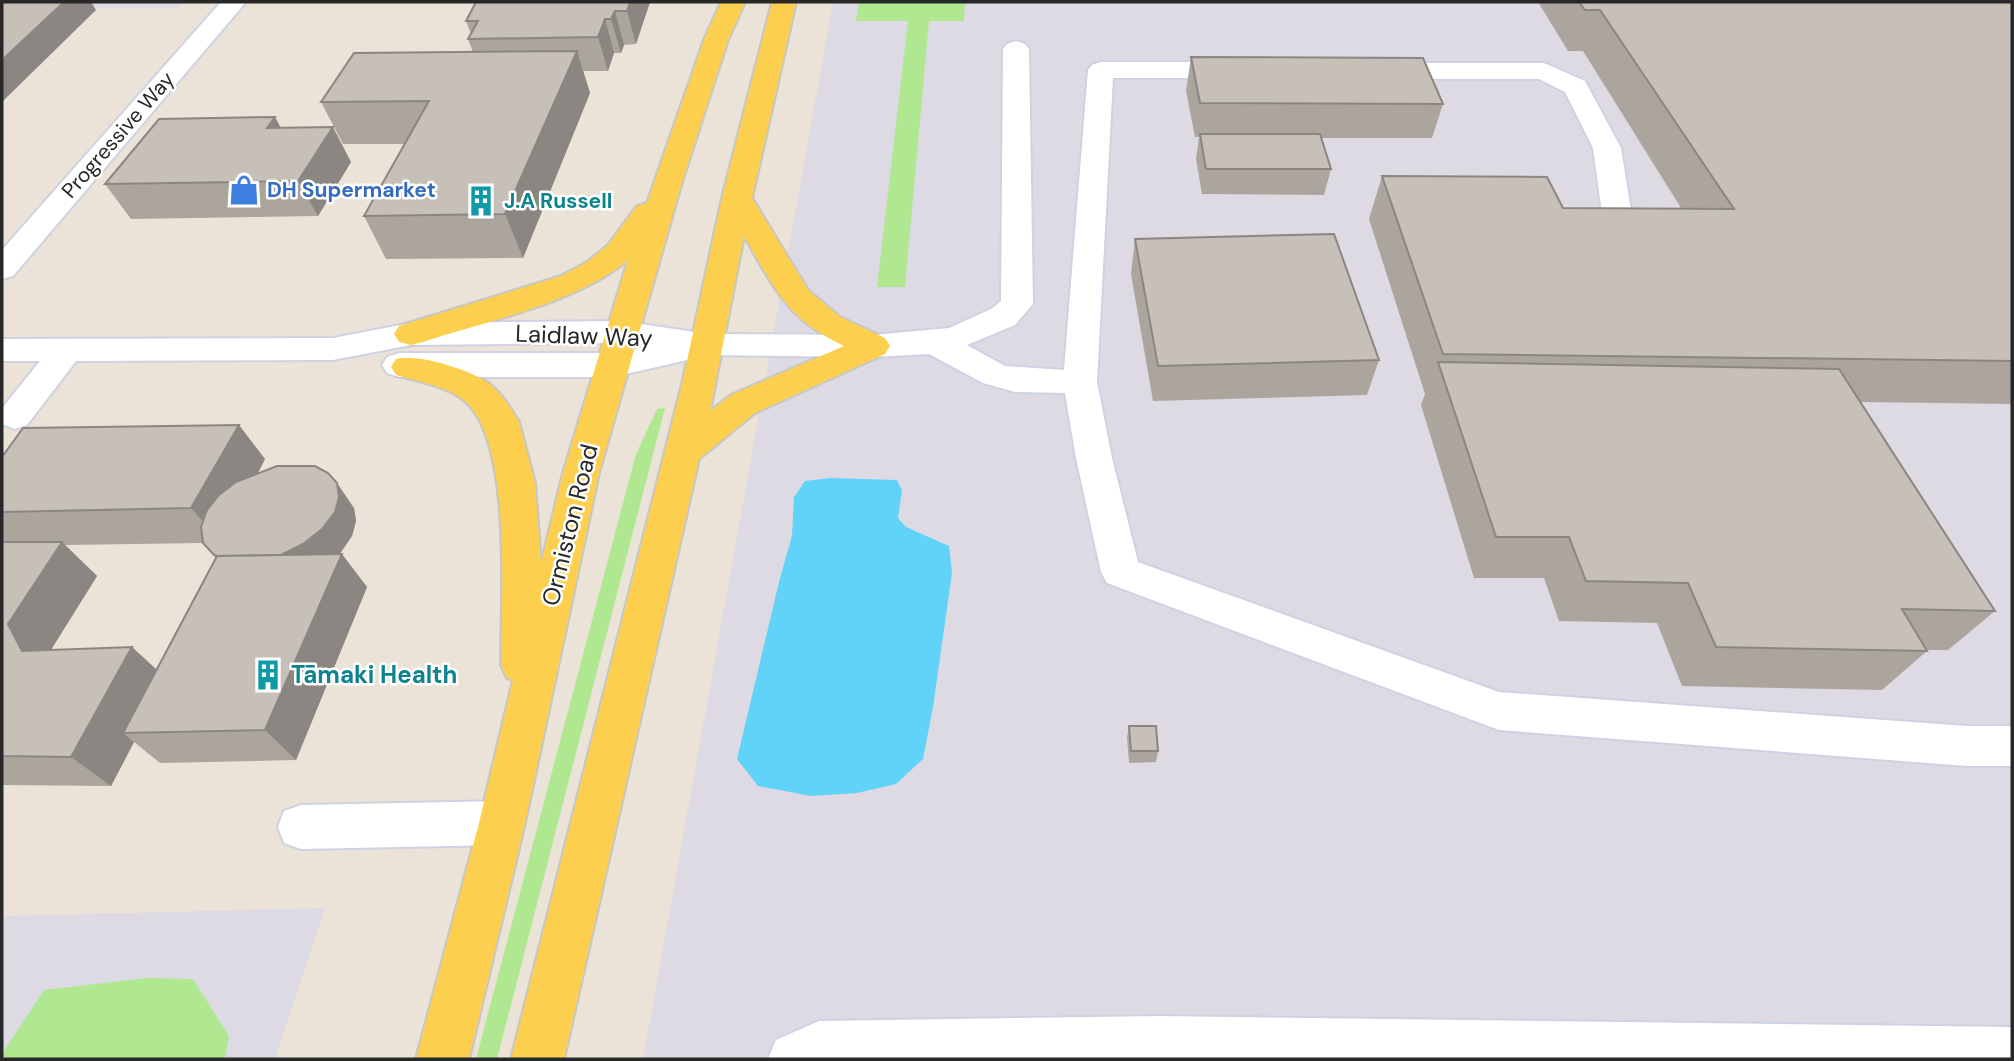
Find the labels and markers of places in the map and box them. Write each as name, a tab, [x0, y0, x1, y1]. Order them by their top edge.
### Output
shop icon: DH Supermarket	[227, 173, 261, 207]
place label: DH Supermarket	[267, 176, 436, 204]
building icon: J.A Russell	[464, 184, 498, 218]
place label: J.A Russell	[504, 187, 612, 215]
building icon: Tāmaki Health	[251, 658, 285, 692]
place label: Tāmaki Health	[291, 659, 457, 690]

